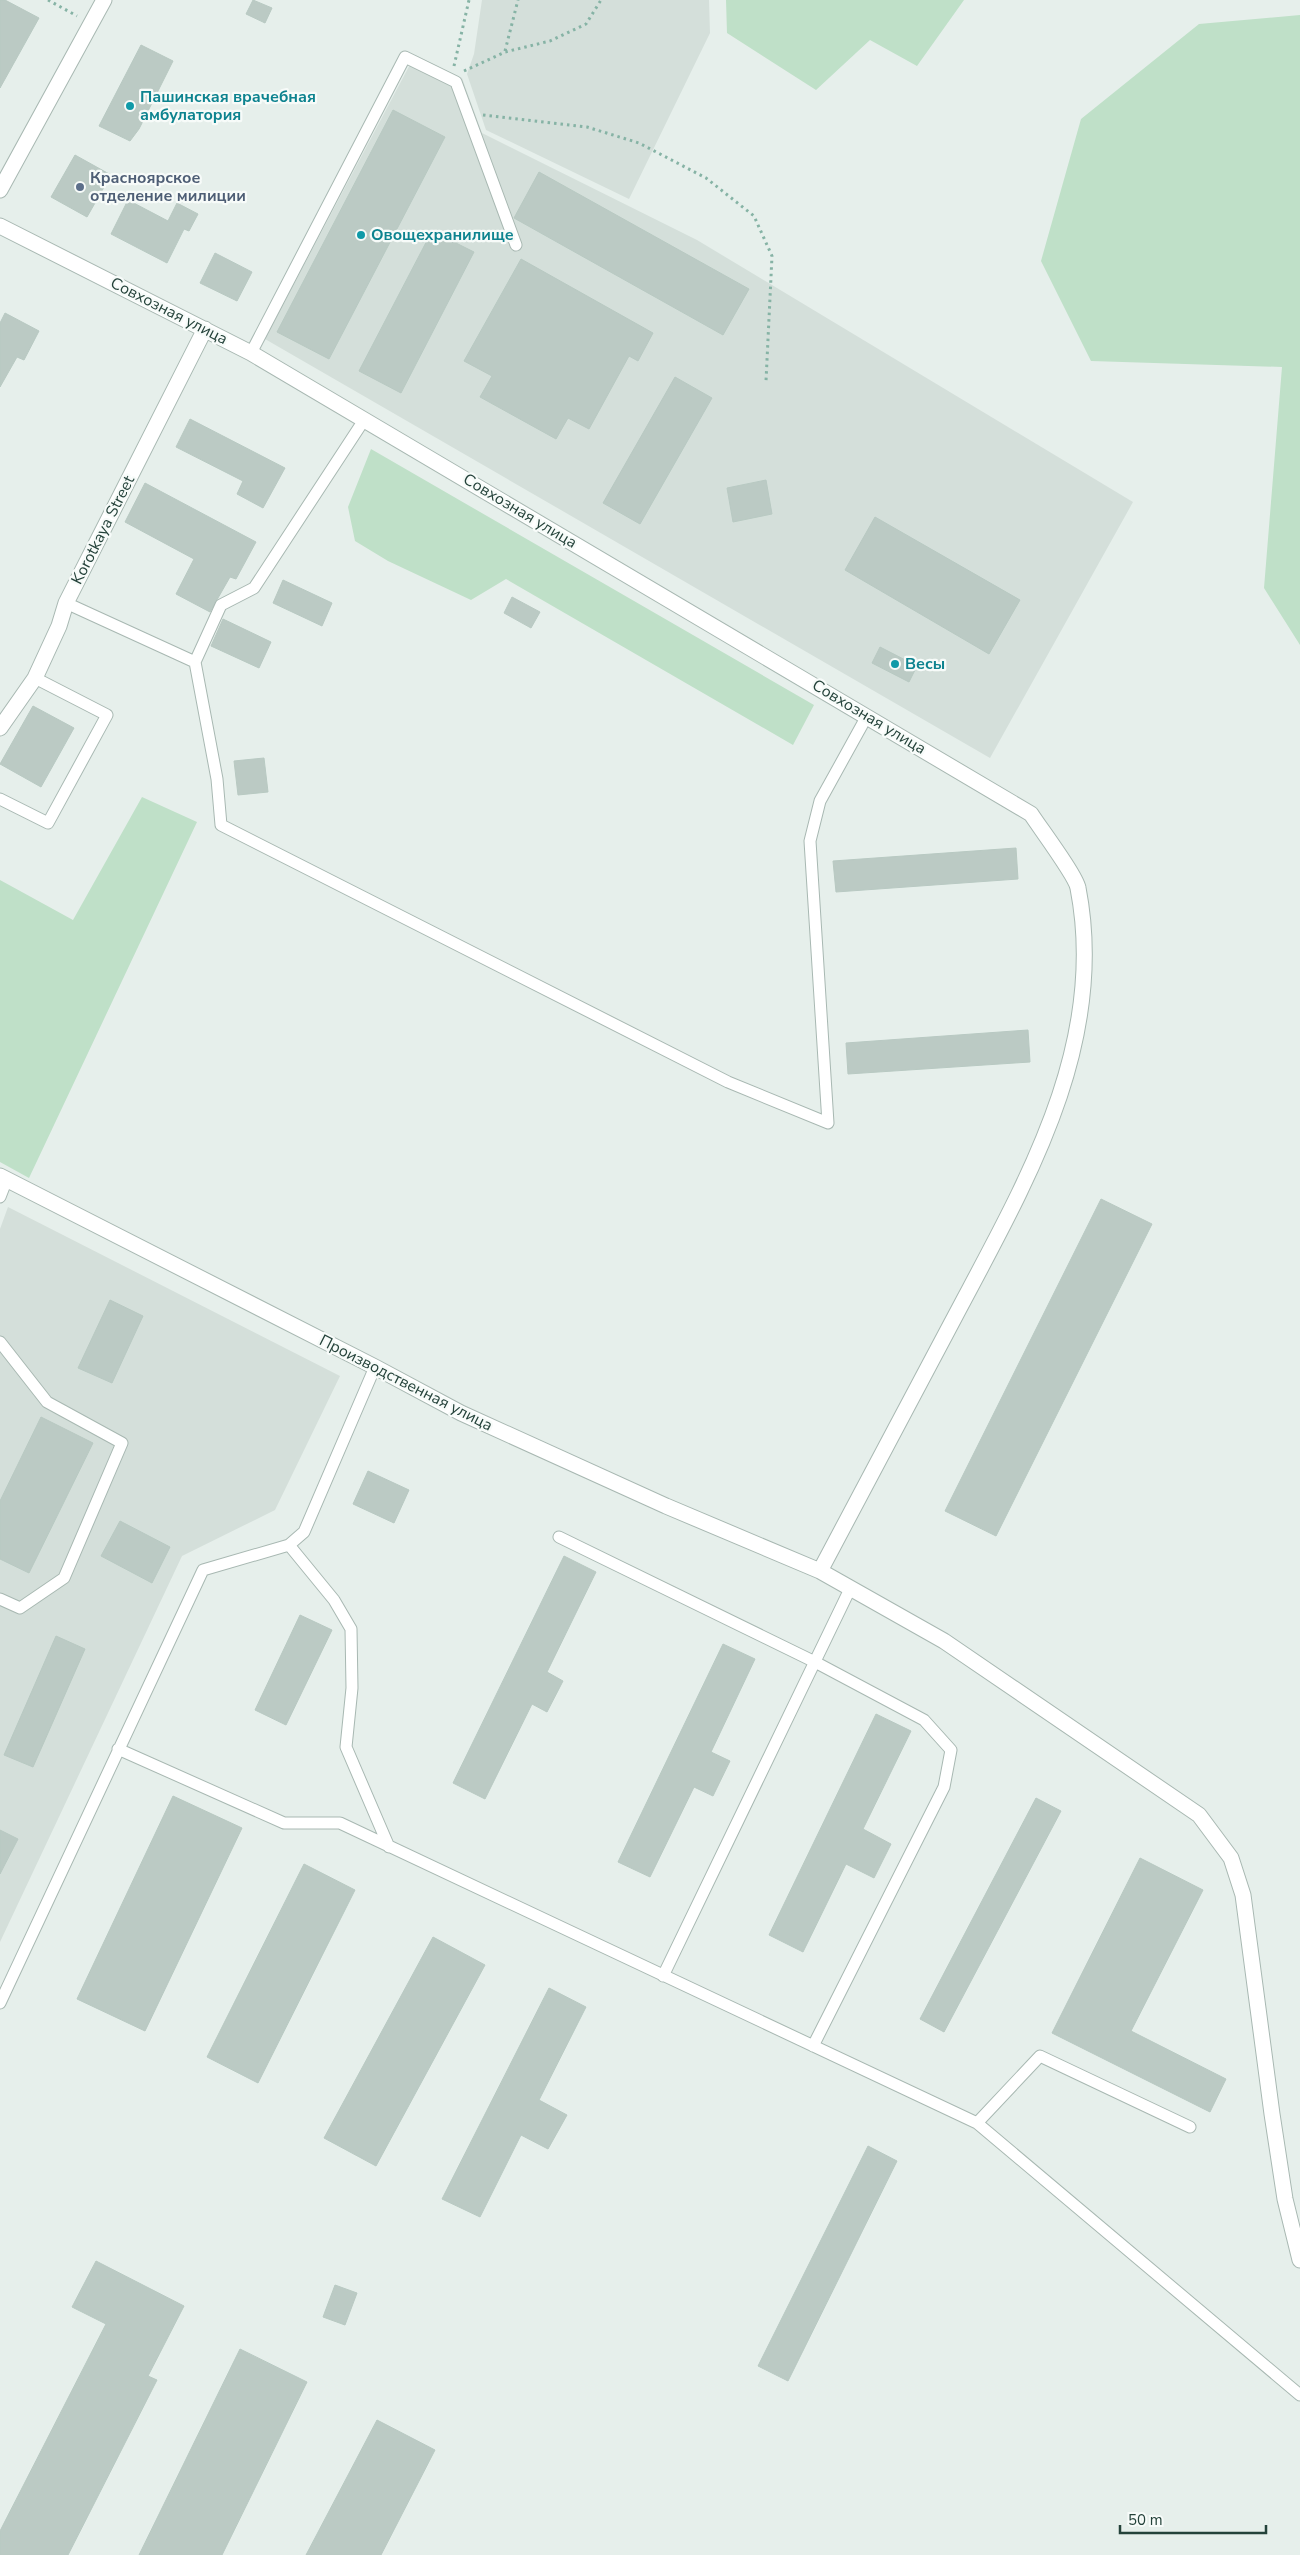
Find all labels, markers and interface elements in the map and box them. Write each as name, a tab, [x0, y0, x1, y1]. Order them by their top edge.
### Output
place label: Пашинская врачебная амбулатория	[140, 86, 316, 126]
marker: Пашинская врачебная амбулатория	[124, 100, 136, 112]
place label: Красноярское отделение милиции	[90, 167, 246, 207]
marker: Красноярское отделение милиции	[74, 181, 86, 193]
place label: Овощехранилище	[371, 224, 514, 246]
marker: Овощехранилище	[355, 229, 367, 241]
street label: Совхозная улица	[106, 272, 232, 350]
street label: Совхозная улица	[459, 468, 581, 554]
street label: Korotkaya Street	[66, 471, 140, 588]
place label: Весы	[905, 653, 945, 675]
marker: Весы	[889, 658, 901, 670]
street label: Совхозная улица	[808, 674, 930, 760]
street label: Производственная улица	[315, 1330, 497, 1436]
scale bar	[1120, 2502, 1266, 2534]
text: 50 m	[1128, 2510, 1163, 2530]

